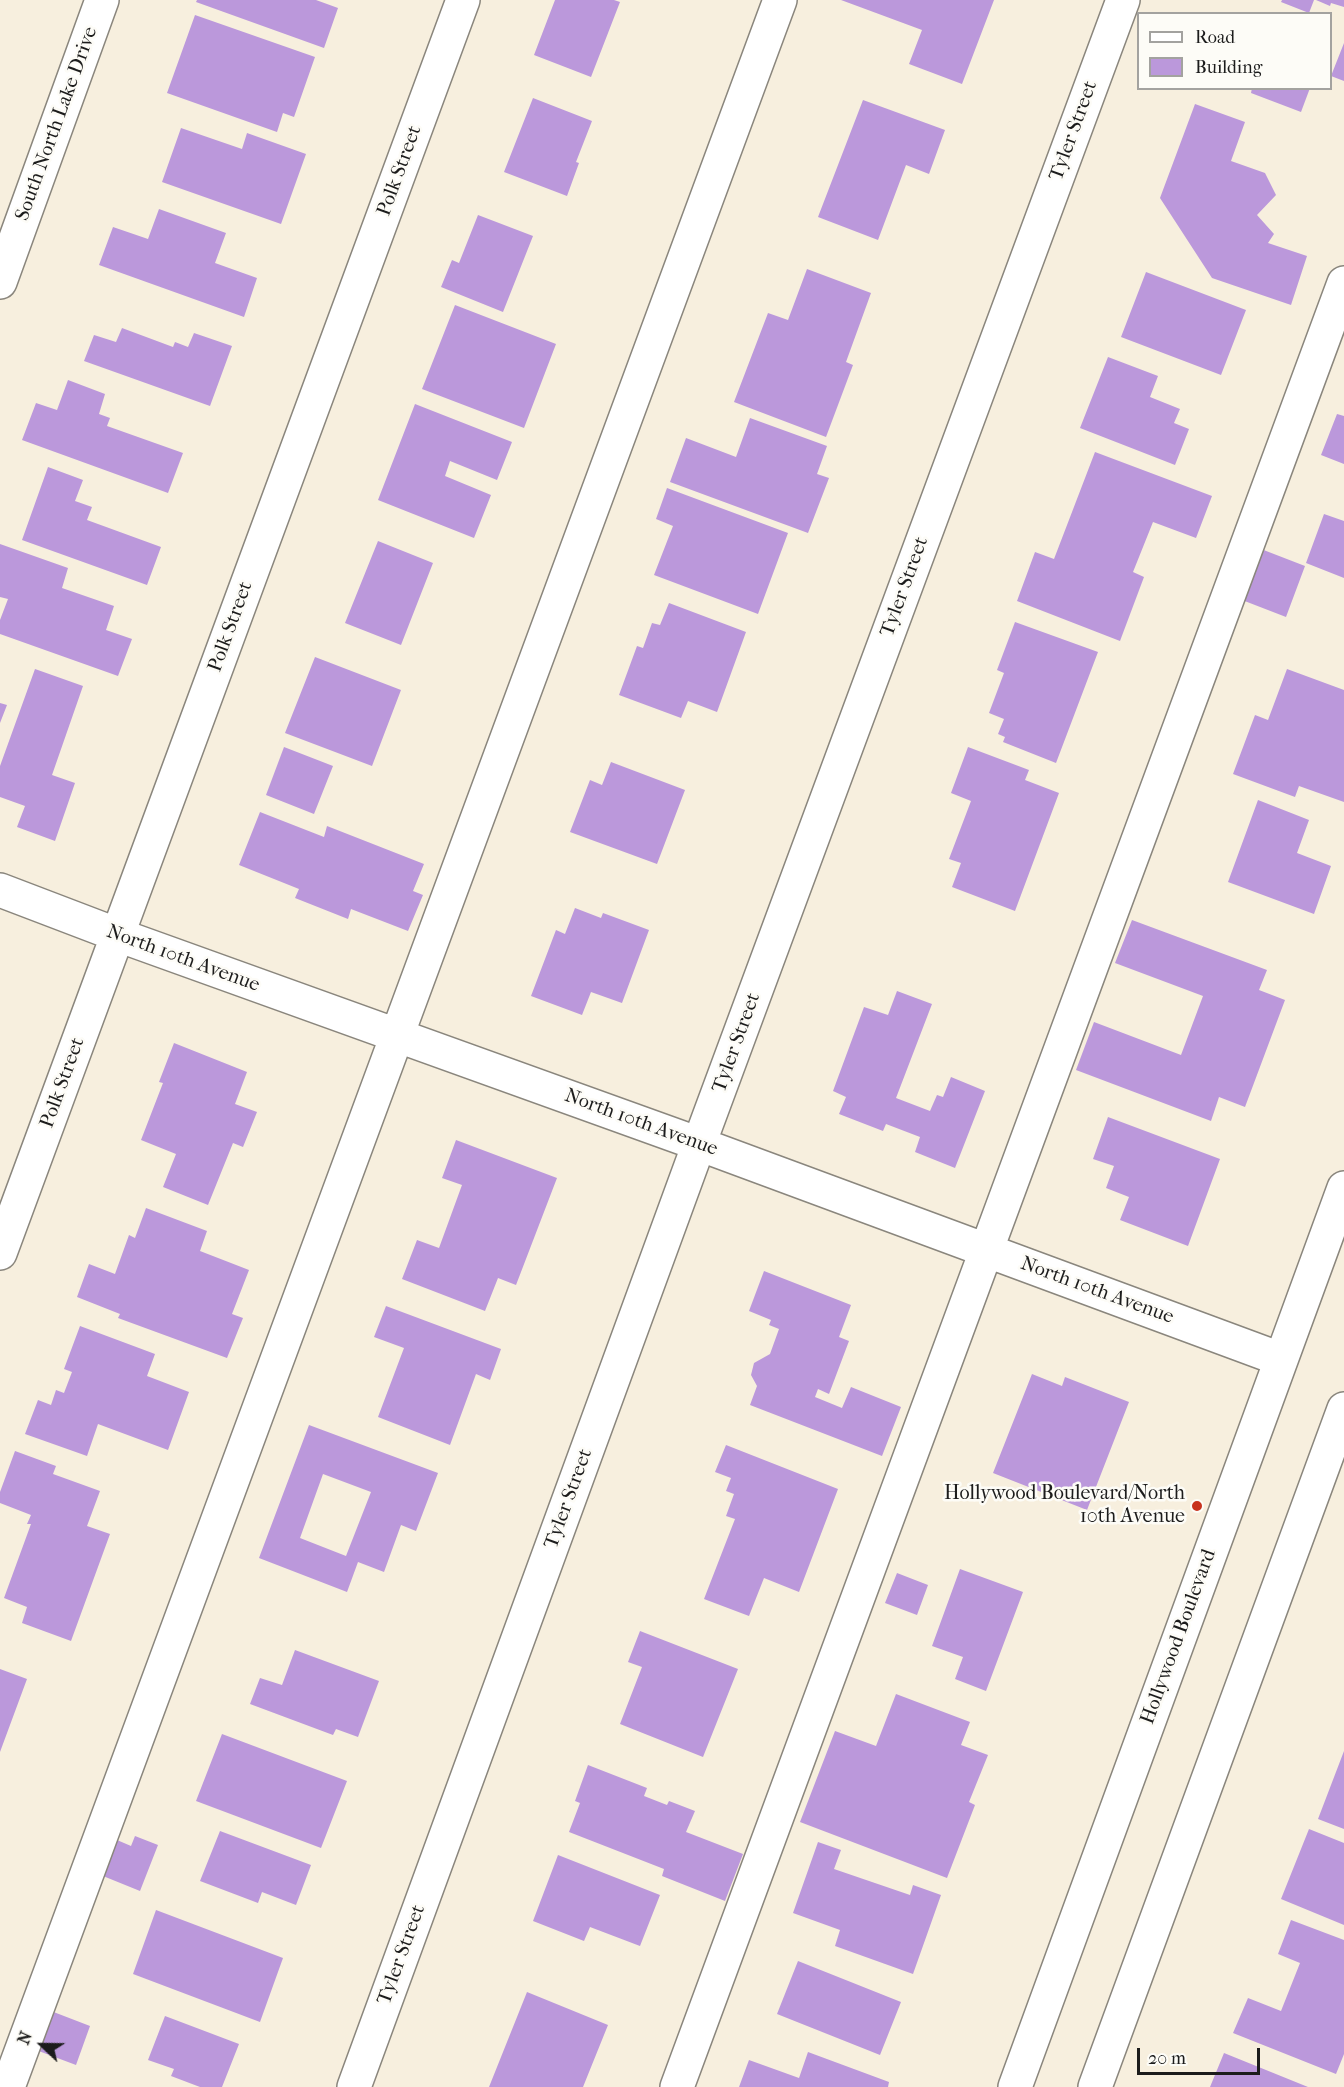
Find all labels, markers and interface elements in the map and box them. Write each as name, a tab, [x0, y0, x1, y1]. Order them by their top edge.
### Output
legend	[1137, 12, 1332, 90]
street label: South North Lake Drive	[11, 24, 103, 224]
text: Road	[1195, 27, 1235, 48]
text: Building	[1195, 57, 1262, 78]
street label: Tyler Street	[1045, 78, 1103, 184]
street label: Polk Street	[373, 122, 427, 220]
street label: Tyler Street	[876, 534, 934, 640]
street label: Polk Street	[204, 578, 258, 676]
street label: North 10th Avenue	[103, 920, 263, 998]
street label: Tyler Street	[708, 990, 766, 1096]
street label: Polk Street	[36, 1034, 90, 1132]
street label: North 10th Avenue	[561, 1084, 721, 1162]
street label: North 10th Avenue	[1017, 1252, 1177, 1330]
street label: Tyler Street	[540, 1446, 598, 1552]
place label: Hollywood Boulevard/North 10th Avenue	[944, 1482, 1185, 1529]
marker: Hollywood Boulevard/North 10th Avenue	[1190, 1499, 1204, 1513]
street label: Hollywood Boulevard	[1136, 1546, 1222, 1728]
street label: Tyler Street	[373, 1902, 431, 2008]
north arrow	[12, 2015, 72, 2075]
text: N	[14, 2029, 36, 2047]
scale bar	[1140, 2036, 1263, 2074]
text: 20 m	[1148, 2048, 1186, 2069]

